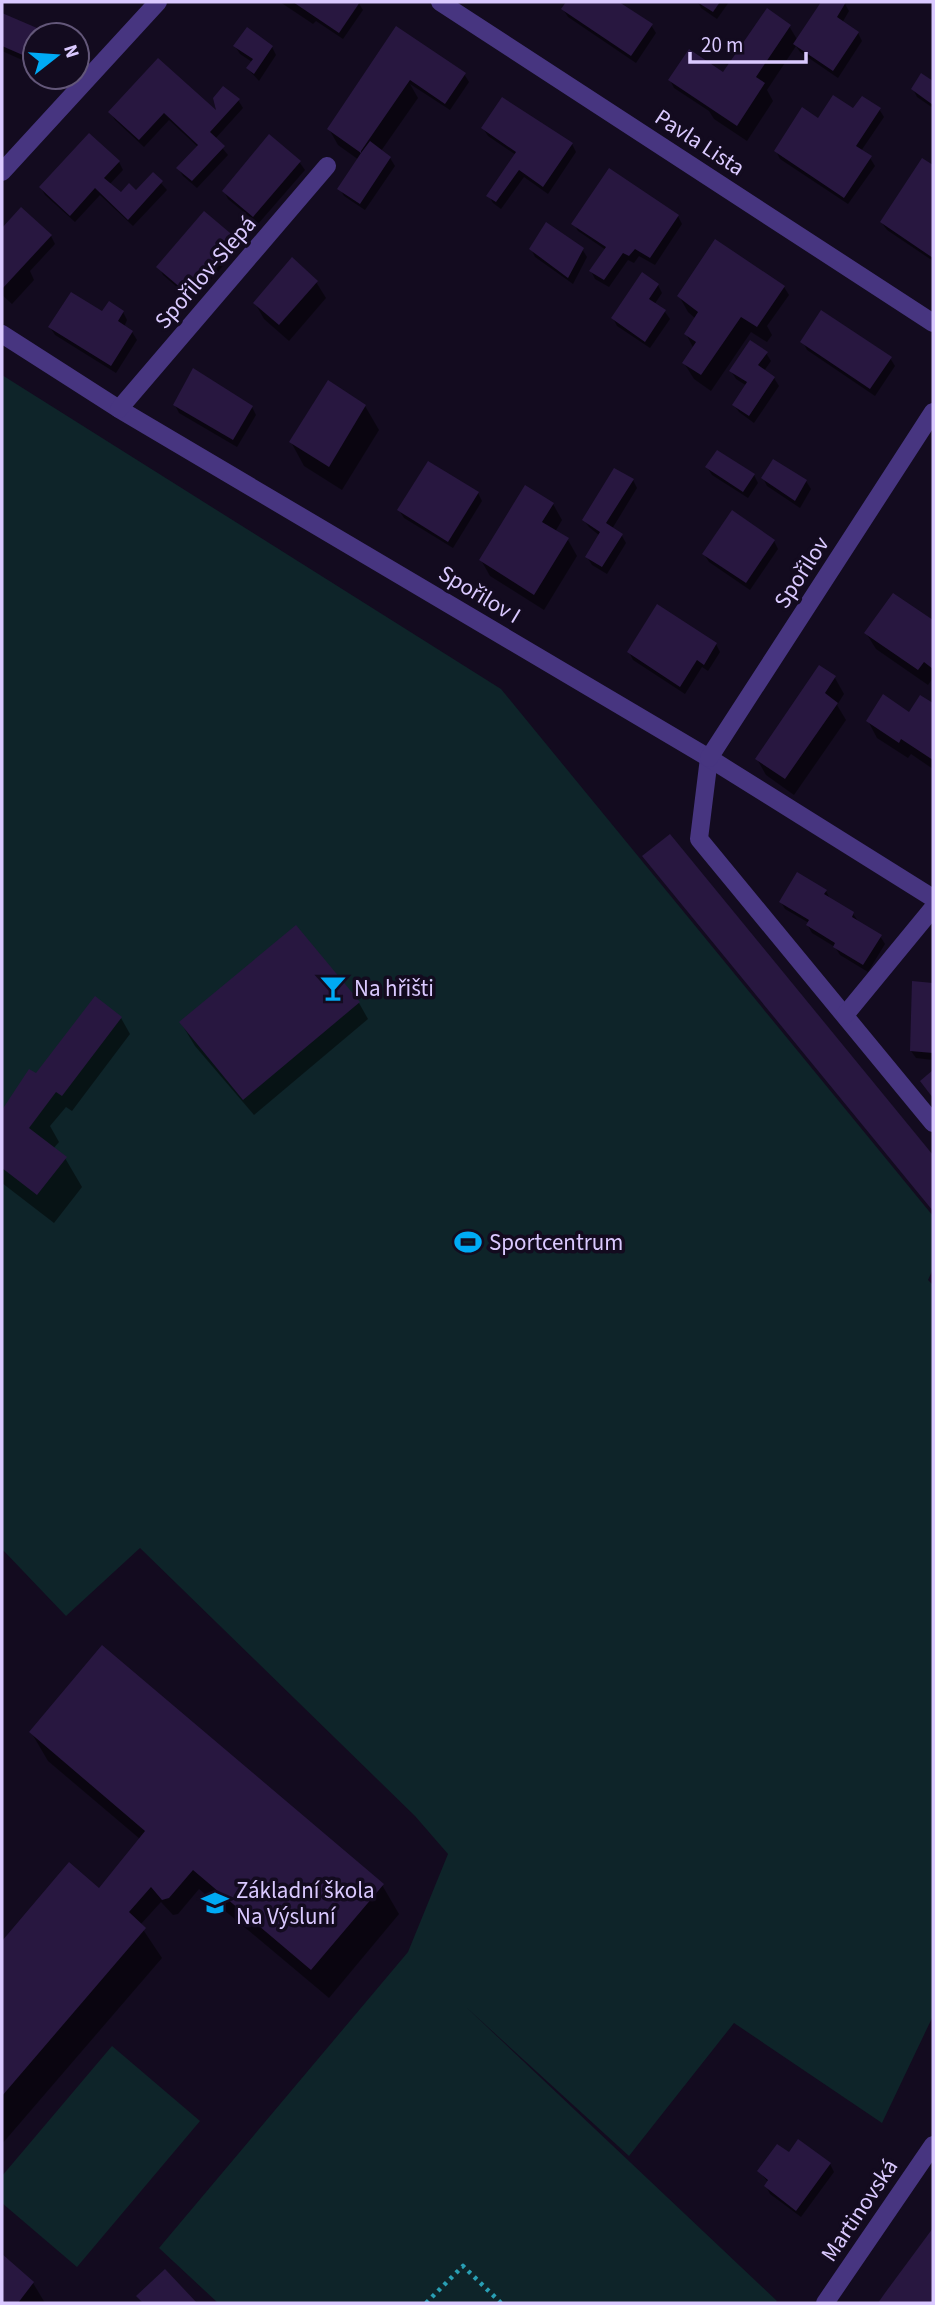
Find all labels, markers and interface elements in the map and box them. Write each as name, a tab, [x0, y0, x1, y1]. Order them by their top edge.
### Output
north arrow	[21, 21, 91, 91]
scale bar	[690, 21, 806, 65]
text: 20 m	[701, 30, 743, 60]
text: N	[56, 41, 86, 61]
street label: Pavla Lista	[648, 101, 751, 184]
street label: Spořilov-Slepá	[147, 209, 264, 336]
street label: Spořilov	[766, 529, 837, 615]
street label: Spořilov I	[432, 557, 527, 632]
place label: Na hřišti	[354, 972, 434, 1005]
bar icon: Na hřišti	[318, 973, 348, 1003]
place label: Sportcentrum	[489, 1226, 623, 1259]
sports icon: Sportcentrum	[453, 1227, 483, 1257]
place label: Základní škola Na Výsluní	[236, 1874, 375, 1933]
school or university icon: Základní škola Na Výsluní	[200, 1888, 230, 1918]
street label: Martinovská	[813, 2152, 906, 2268]

